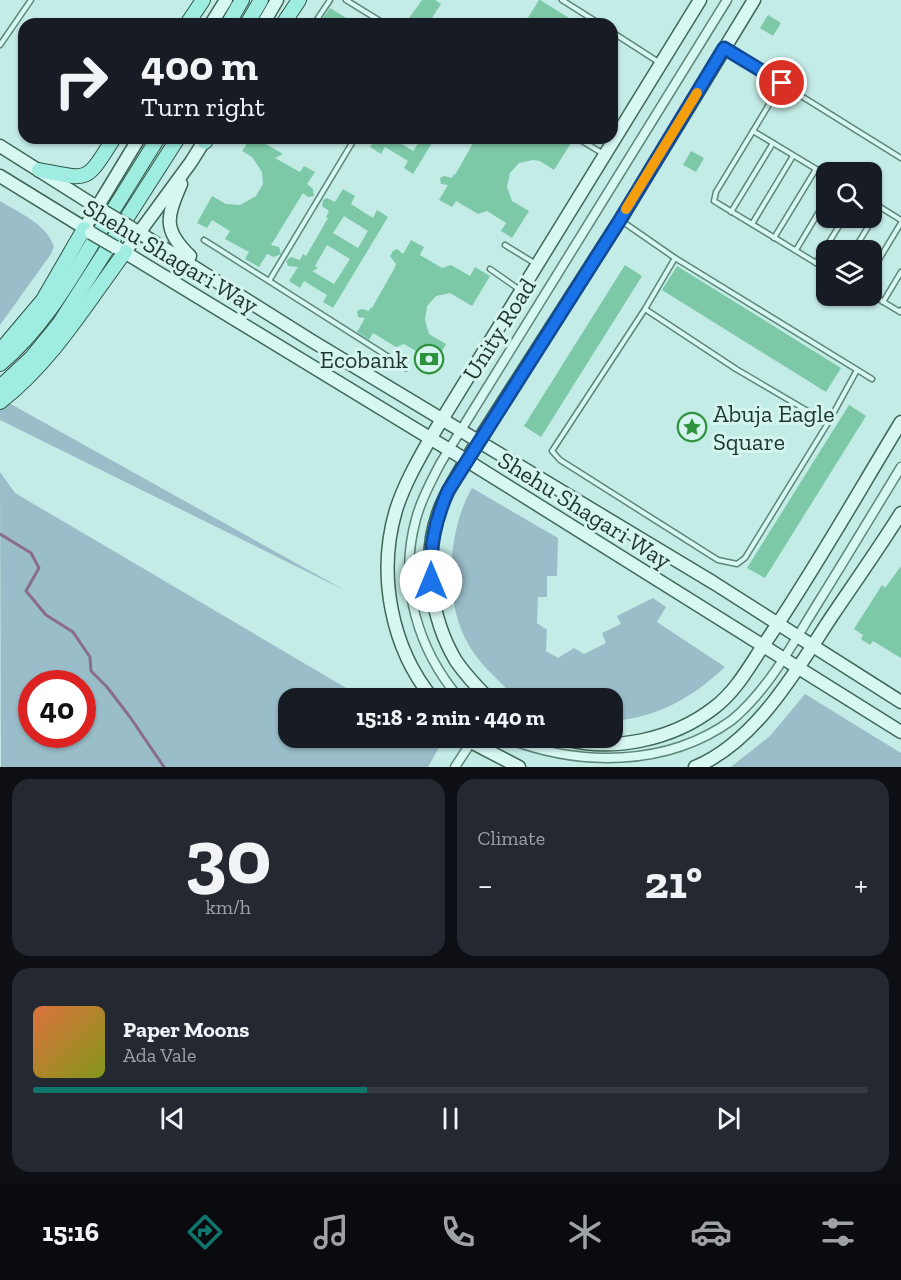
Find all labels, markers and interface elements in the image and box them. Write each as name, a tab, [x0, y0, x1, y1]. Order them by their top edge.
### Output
text: 400 m	[141, 40, 258, 91]
icon: right	[42, 42, 120, 120]
pin	[756, 57, 807, 108]
icon: arrive	[765, 66, 798, 99]
text: Turn right	[141, 91, 265, 123]
map controls	[816, 162, 882, 306]
button: search	[816, 162, 882, 228]
street label: Shehu Shagari Way	[78, 192, 264, 320]
button: layers	[816, 240, 882, 306]
street label: Unity Road	[456, 273, 542, 385]
bank icon: Ecobank	[413, 343, 445, 375]
place label: Ecobank	[320, 345, 409, 374]
place label: Abuja Eagle Square	[713, 399, 834, 456]
place icon: Abuja Eagle Square	[676, 411, 708, 443]
street label: Shehu Shagari Way	[493, 445, 678, 575]
position arrow	[399, 549, 463, 613]
speed limit sign: 40	[18, 670, 96, 748]
text: 15:18 · 2 min · 440 m	[356, 704, 545, 731]
text: 30	[185, 809, 272, 903]
text: Climate	[478, 826, 545, 850]
text: 21°	[645, 856, 702, 910]
text: −	[478, 865, 493, 904]
text: +	[854, 865, 868, 904]
text: km/h	[205, 895, 251, 919]
text: Paper Moons	[123, 1016, 249, 1043]
text: Ada Vale	[123, 1043, 196, 1067]
icon: previous	[156, 1102, 189, 1135]
icon: pause	[434, 1102, 467, 1135]
icon: next	[712, 1102, 745, 1135]
icon: directions	[184, 1211, 226, 1253]
icon: music	[310, 1211, 352, 1253]
icon: phone	[437, 1211, 479, 1253]
icon: climate	[564, 1211, 606, 1253]
icon: car	[690, 1211, 732, 1253]
icon: filters	[817, 1211, 859, 1253]
text: 15:16	[42, 1216, 99, 1248]

